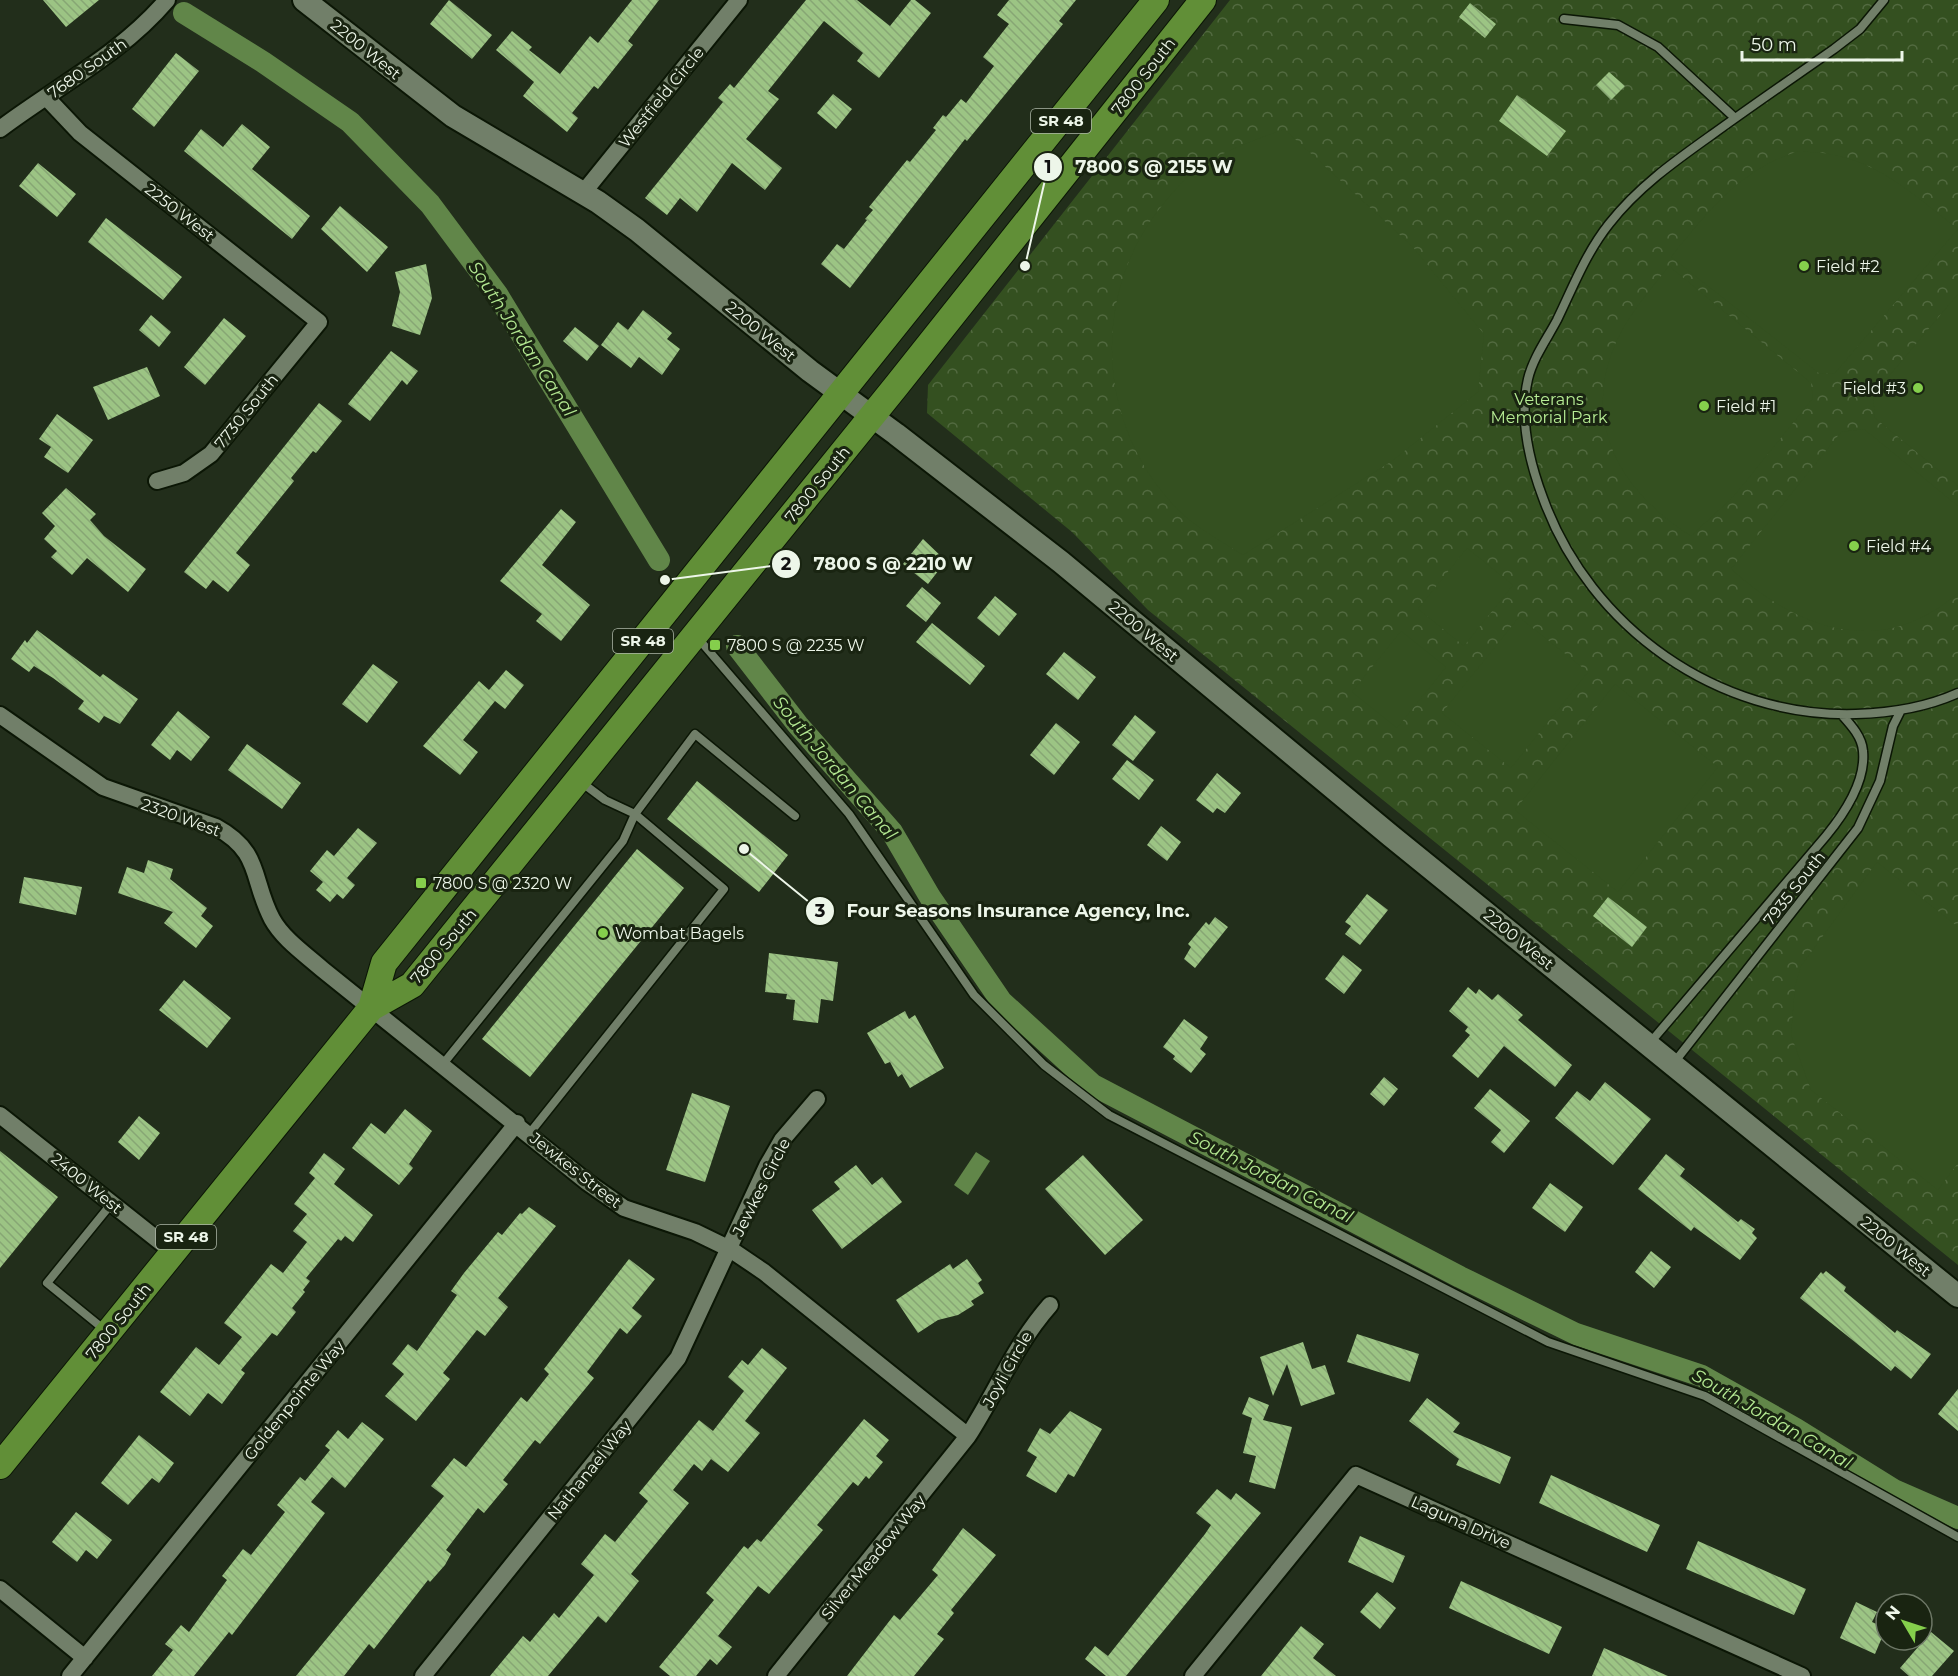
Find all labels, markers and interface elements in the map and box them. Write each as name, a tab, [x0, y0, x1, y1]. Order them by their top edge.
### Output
street label: 2200 West	[327, 15, 405, 84]
scale bar	[1742, 24, 1902, 62]
street label: 7680 South	[44, 34, 130, 103]
street label: 7800 South	[1107, 34, 1179, 119]
text: 50 m	[1751, 34, 1797, 56]
street label: Westfield Circle	[615, 43, 708, 152]
road number: SR 48	[1031, 109, 1091, 133]
callout: 7800 S @ 2155 W	[1033, 149, 1245, 185]
text: 1	[1044, 156, 1052, 178]
text: 7800 S @ 2155 W	[1075, 156, 1233, 178]
street label: 2250 West	[141, 179, 219, 246]
water label: South Jordan Canal	[463, 257, 581, 421]
place label: Field #2	[1816, 257, 1880, 276]
marker: Field #2	[1797, 259, 1811, 273]
street label: 2200 West	[722, 297, 800, 366]
street label: 7730 South	[211, 370, 282, 452]
place label: Field #3	[1842, 379, 1906, 398]
marker: Field #3	[1911, 381, 1925, 395]
park label: Veterans Memorial Park	[1490, 390, 1608, 427]
place label: Field #1	[1716, 397, 1776, 416]
marker: Field #1	[1697, 399, 1711, 413]
street label: 7800 South	[781, 442, 854, 526]
place label: Field #4	[1866, 537, 1932, 556]
marker: Field #4	[1847, 539, 1861, 553]
callout: 7800 S @ 2210 W	[771, 546, 984, 582]
text: 2	[781, 553, 792, 575]
text: 7800 S @ 2210 W	[813, 553, 973, 575]
street label: 2200 West	[1105, 597, 1182, 666]
road number: SR 48	[613, 629, 673, 653]
place label: 7800 S @ 2235 W	[727, 636, 865, 655]
marker: 7800 S @ 2235 W	[708, 638, 722, 652]
water label: South Jordan Canal	[768, 692, 902, 845]
street label: 2320 West	[139, 794, 223, 841]
street label: 7935 South	[1759, 847, 1829, 929]
place label: 7800 S @ 2320 W	[433, 874, 572, 893]
marker: 7800 S @ 2320 W	[414, 876, 428, 890]
callout: Four Seasons Insurance Agency, Inc.	[805, 893, 1202, 929]
text: 3	[814, 900, 826, 922]
text: Four Seasons Insurance Agency, Inc.	[846, 900, 1190, 922]
street label: 7800 South	[406, 905, 480, 988]
street label: 2200 West	[1480, 905, 1558, 974]
place label: Wombat Bagels	[615, 924, 744, 943]
marker: Wombat Bagels	[596, 926, 610, 940]
water label: South Jordan Canal	[1185, 1126, 1357, 1228]
street label: Jewkes Street	[525, 1128, 626, 1212]
street label: Jewkes Circle	[728, 1135, 794, 1240]
street label: 2400 West	[47, 1149, 126, 1218]
street label: 2200 West	[1857, 1212, 1935, 1281]
road number: SR 48	[156, 1225, 216, 1249]
street label: 7800 South	[82, 1279, 155, 1363]
street label: Joyli Circle	[978, 1328, 1036, 1411]
street label: Goldenpointe Way	[240, 1336, 349, 1464]
water label: South Jordan Canal	[1688, 1364, 1856, 1474]
street label: Nathanael Way	[544, 1417, 635, 1524]
street label: Silver Meadow Way	[817, 1491, 930, 1623]
street label: Laguna Drive	[1408, 1492, 1514, 1553]
north arrow	[1874, 1592, 1934, 1652]
text: N	[1881, 1602, 1904, 1624]

